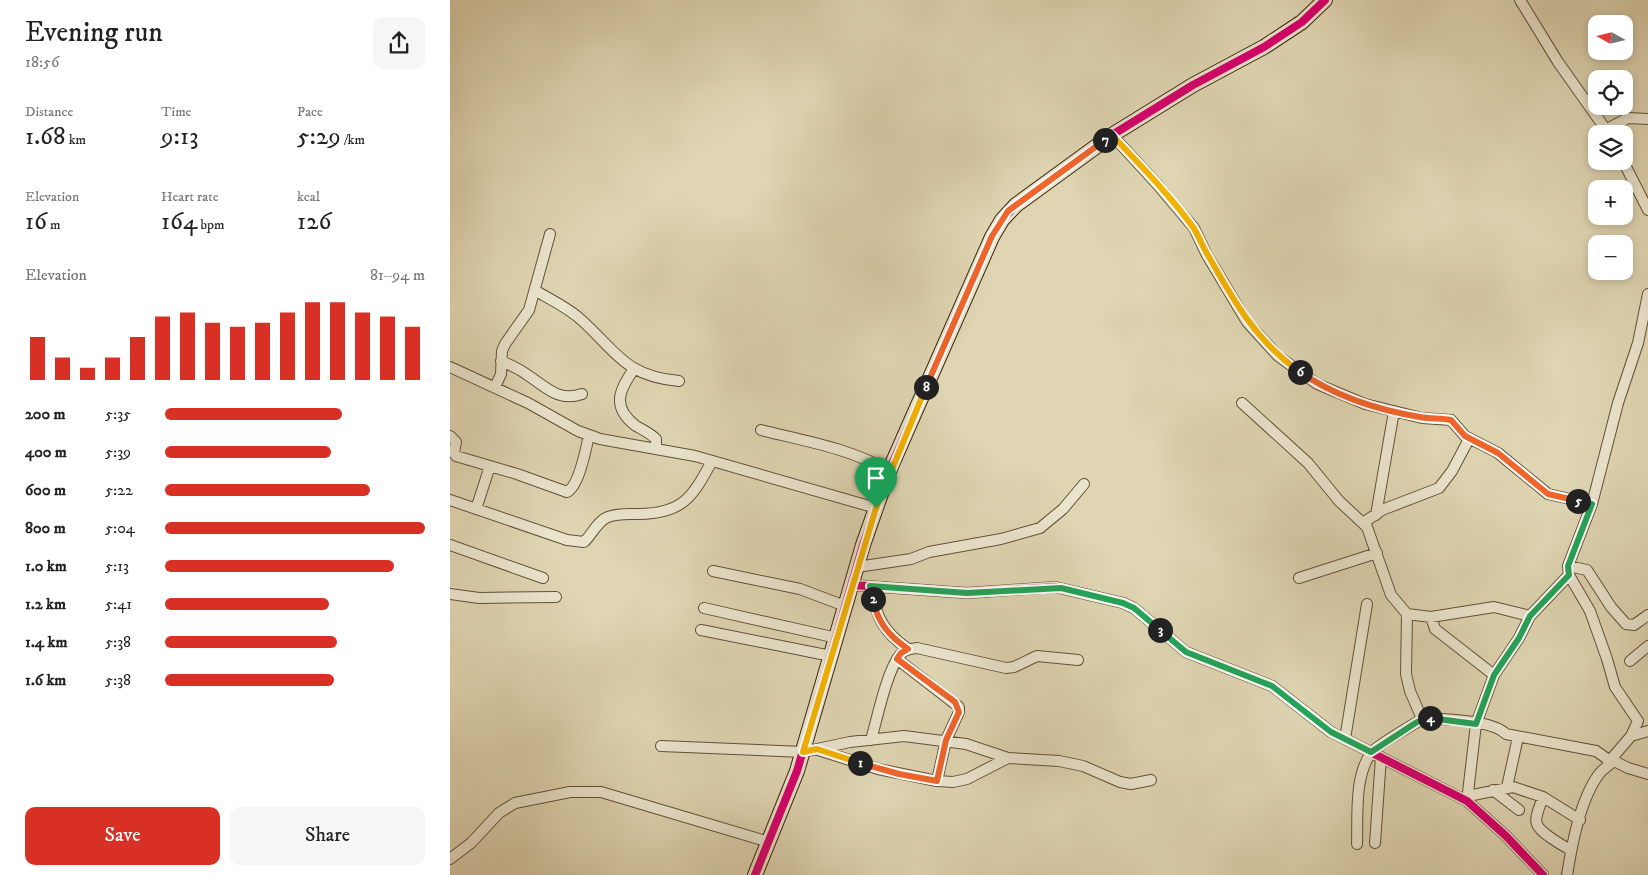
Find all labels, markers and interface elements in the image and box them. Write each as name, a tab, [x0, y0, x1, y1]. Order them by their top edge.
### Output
text: Evening run	[25, 15, 163, 50]
north arrow	[1588, 15, 1632, 60]
map controls	[1588, 15, 1633, 280]
button: share	[373, 17, 425, 69]
text: 18:56	[25, 52, 59, 72]
button: locate	[1588, 70, 1633, 115]
text: Distance	[25, 103, 73, 121]
text: Time	[161, 103, 191, 121]
text: Pace	[297, 103, 323, 121]
text: 1.68	[25, 121, 66, 152]
text: 9:13	[161, 121, 199, 152]
text: 5:29	[297, 121, 341, 152]
button: layers	[1588, 125, 1633, 170]
pin: 7	[1092, 128, 1118, 152]
text: km	[66, 131, 86, 149]
text: /km	[341, 131, 365, 149]
text: 7	[1102, 131, 1109, 149]
button: +	[1588, 180, 1633, 225]
text: Elevation	[25, 188, 79, 206]
text: Heart rate	[161, 188, 218, 206]
text: kcal	[297, 188, 320, 206]
text: 16	[25, 206, 47, 237]
text: 164	[161, 206, 198, 237]
text: 126	[297, 206, 331, 237]
text: m	[47, 216, 61, 234]
text: bpm	[198, 216, 225, 234]
button: −	[1588, 235, 1633, 280]
text: Elevation	[25, 265, 87, 285]
text: 81–94 m	[370, 265, 425, 285]
pin: 6	[1288, 360, 1312, 384]
text: 6	[1297, 363, 1304, 381]
pin: 8	[914, 374, 938, 400]
text: 8	[923, 378, 930, 396]
text: 200 m	[25, 404, 66, 424]
text: 5:35	[105, 404, 131, 424]
text: 400 m	[25, 442, 67, 462]
text: 5:39	[105, 442, 131, 462]
pin	[855, 457, 897, 508]
icon: arrive	[862, 464, 890, 492]
text: 600 m	[25, 480, 66, 500]
text: 5:22	[105, 480, 133, 500]
pin: 5	[1566, 488, 1590, 514]
text: 5	[1575, 492, 1582, 510]
text: 800 m	[25, 518, 66, 538]
text: 5:04	[105, 518, 135, 538]
text: 1.0 km	[25, 556, 67, 576]
text: 5:13	[105, 556, 129, 576]
pin: 2	[860, 586, 886, 612]
text: 2	[870, 590, 877, 608]
text: 1.2 km	[25, 594, 66, 614]
text: 5:41	[105, 594, 132, 614]
pin: 3	[1148, 618, 1172, 642]
text: 3	[1158, 621, 1163, 639]
text: 1.4 km	[25, 632, 67, 652]
text: 5:38	[105, 632, 131, 652]
text: 1.6 km	[25, 670, 66, 690]
text: 5:38	[105, 670, 131, 690]
pin: 4	[1418, 706, 1442, 730]
text: 4	[1426, 709, 1435, 727]
pin: 1	[848, 750, 872, 776]
text: 1	[858, 754, 863, 772]
button: Save	[25, 807, 220, 865]
button: Share	[230, 807, 425, 865]

